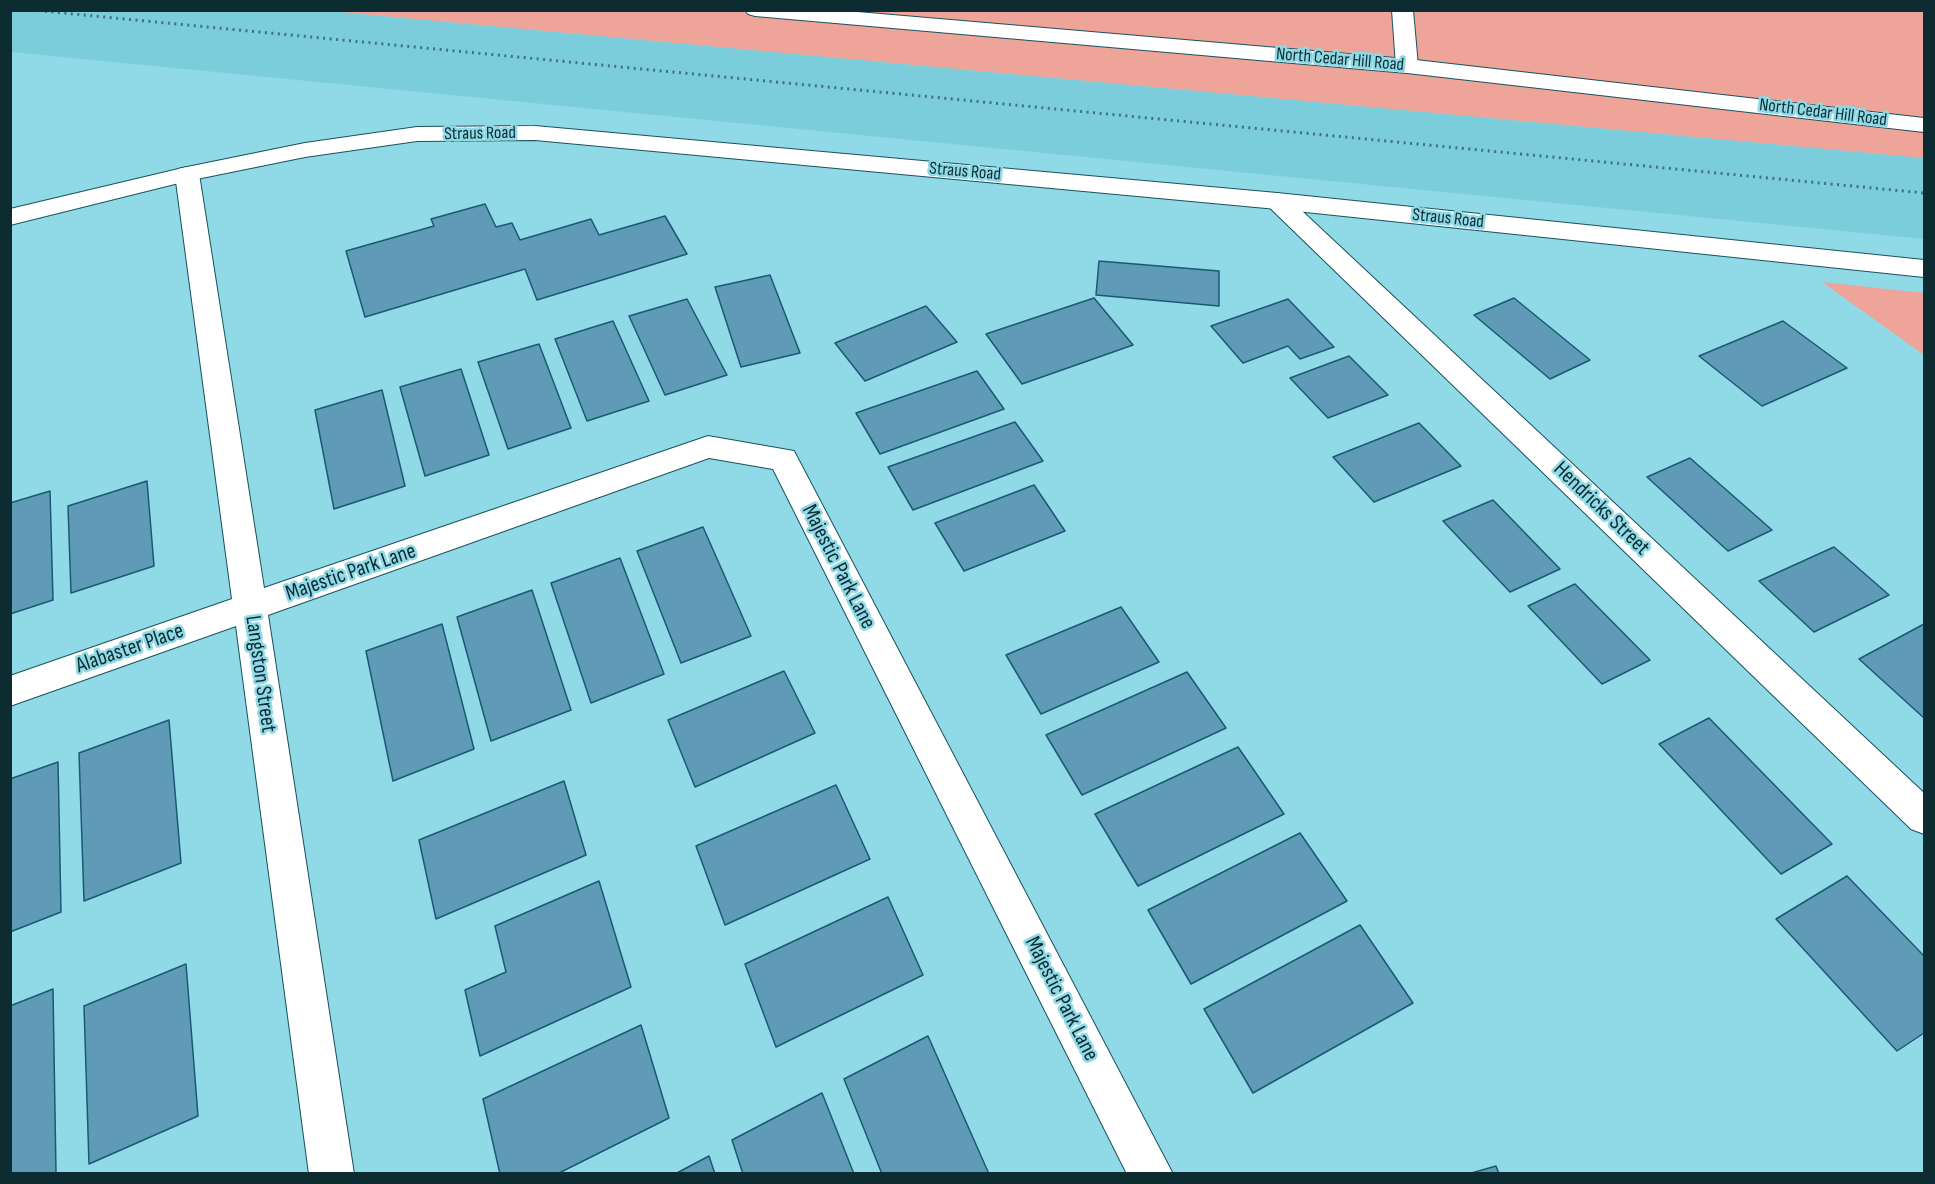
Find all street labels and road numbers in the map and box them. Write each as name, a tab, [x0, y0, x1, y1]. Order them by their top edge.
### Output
street label: North Cedar Hill Road	[1275, 44, 1405, 76]
street label: North Cedar Hill Road	[1758, 94, 1888, 132]
street label: Straus Road	[444, 123, 516, 145]
street label: Straus Road	[928, 158, 1002, 186]
street label: Straus Road	[1411, 205, 1485, 233]
street label: Hendricks Street	[1547, 457, 1655, 561]
street label: Majestic Park Lane	[795, 500, 881, 634]
street label: Majestic Park Lane	[282, 538, 420, 608]
street label: Langston Street	[239, 614, 281, 734]
street label: Alabaster Place	[73, 618, 187, 680]
street label: Majestic Park Lane	[1018, 932, 1104, 1066]

